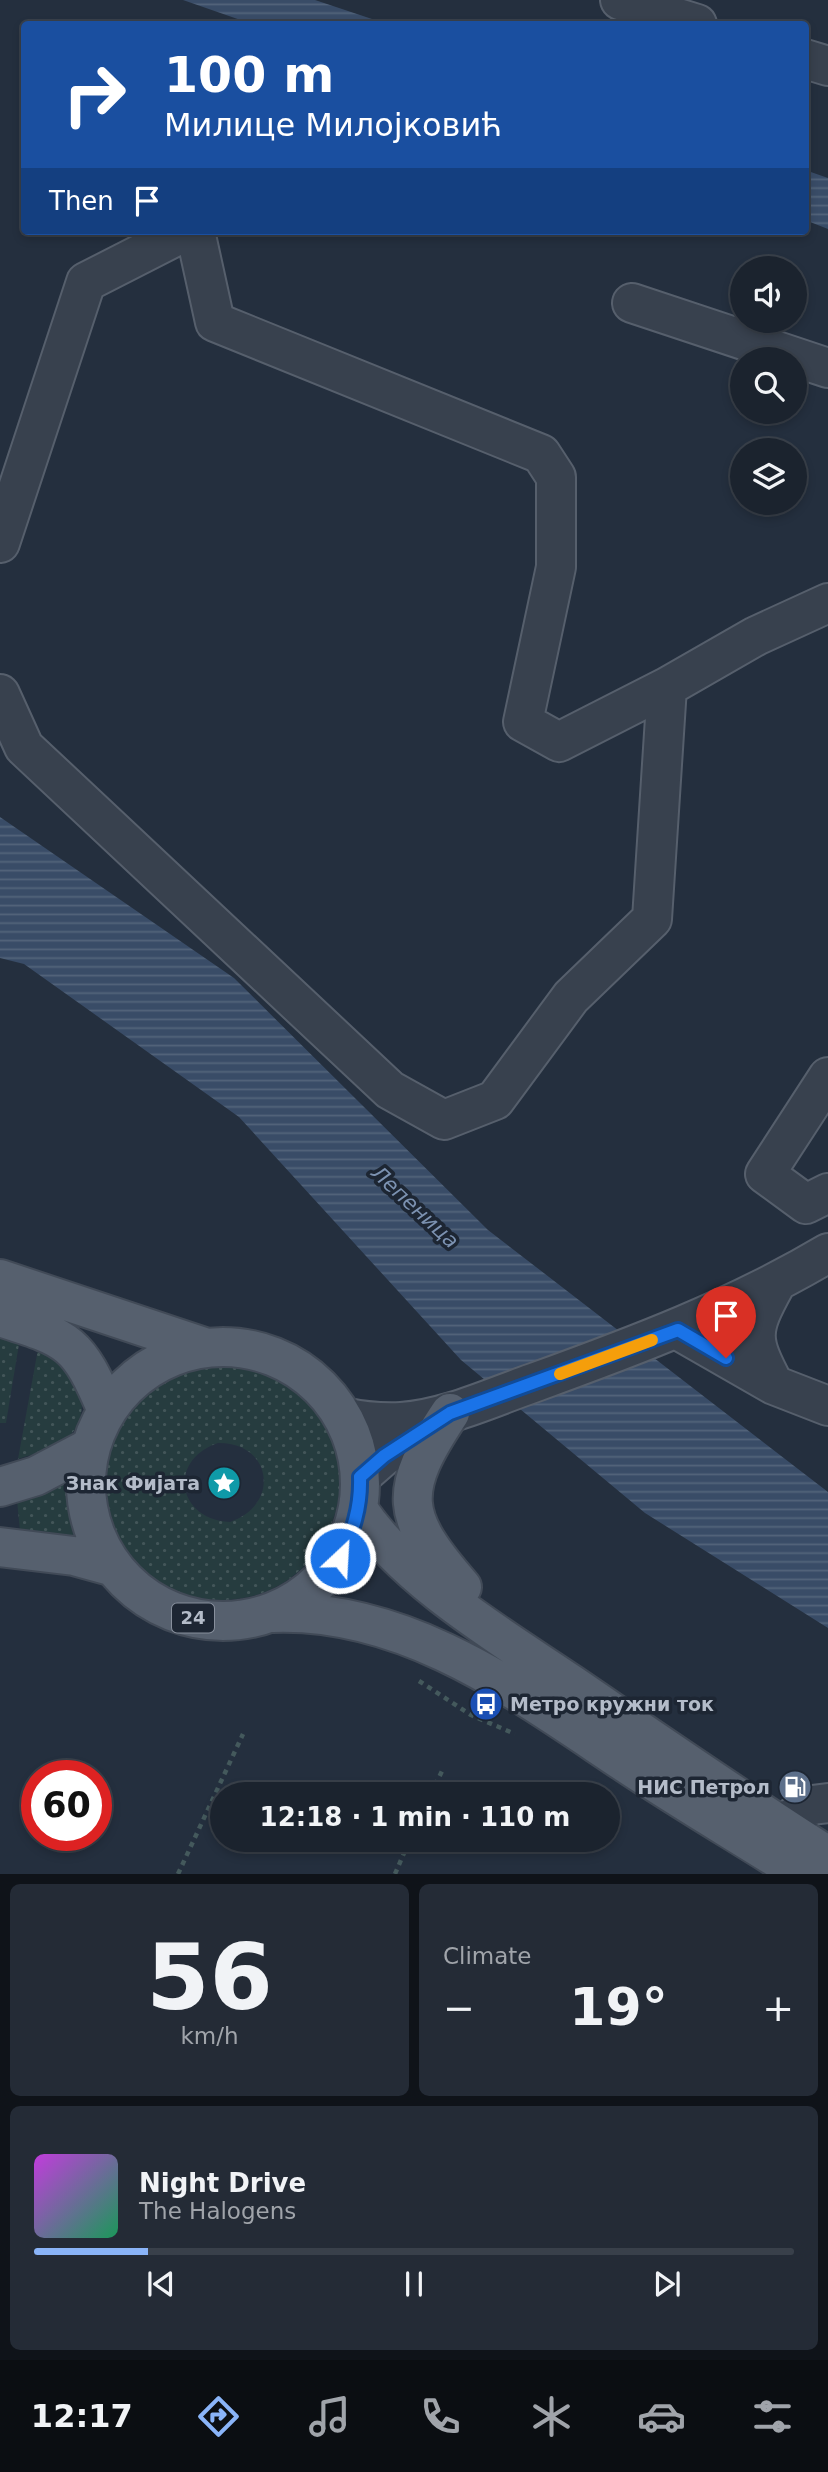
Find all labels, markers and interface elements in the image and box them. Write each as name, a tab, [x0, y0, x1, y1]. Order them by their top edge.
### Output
text: 100 m	[164, 47, 334, 104]
icon: right	[49, 49, 140, 140]
text: Милице Милојковић	[164, 106, 502, 144]
icon: arrive	[128, 182, 166, 220]
text: Then	[49, 186, 114, 216]
map controls	[730, 256, 807, 515]
button: sound	[730, 256, 807, 333]
button: search	[730, 347, 807, 424]
button: layers	[730, 438, 807, 515]
water label: Лепеница	[366, 1160, 463, 1253]
pin	[696, 1286, 756, 1358]
icon: arrive	[707, 1297, 745, 1335]
place icon: Знак Фијата	[205, 1464, 243, 1502]
place label: Знак Фијата	[66, 1472, 200, 1494]
position arrow	[303, 1521, 377, 1595]
road number: 24	[172, 1604, 214, 1632]
bus stop icon: Метро кружни ток	[467, 1685, 505, 1723]
place label: Метро кружни ток	[510, 1693, 714, 1715]
speed limit sign: 60	[21, 1760, 112, 1851]
fuel station icon: НИС Петрол	[776, 1768, 814, 1806]
place label: НИС Петрол	[637, 1776, 770, 1798]
text: 12:18 · 1 min · 110 m	[260, 1802, 570, 1832]
text: 56	[146, 1925, 273, 2030]
text: Climate	[443, 1943, 532, 1969]
text: 19°	[569, 1977, 668, 2037]
text: −	[443, 1986, 475, 2030]
text: +	[762, 1986, 794, 2030]
text: km/h	[180, 2023, 239, 2049]
text: Night Drive	[139, 2168, 306, 2198]
text: The Halogens	[139, 2198, 296, 2224]
icon: previous	[142, 2265, 180, 2303]
icon: pause	[395, 2265, 433, 2303]
icon: next	[648, 2265, 686, 2303]
icon: directions	[194, 2392, 243, 2441]
icon: music	[305, 2392, 354, 2441]
icon: phone	[416, 2392, 465, 2441]
icon: climate	[527, 2392, 576, 2441]
icon: car	[637, 2392, 686, 2441]
icon: filters	[748, 2392, 797, 2441]
text: 12:17	[31, 2397, 133, 2435]

